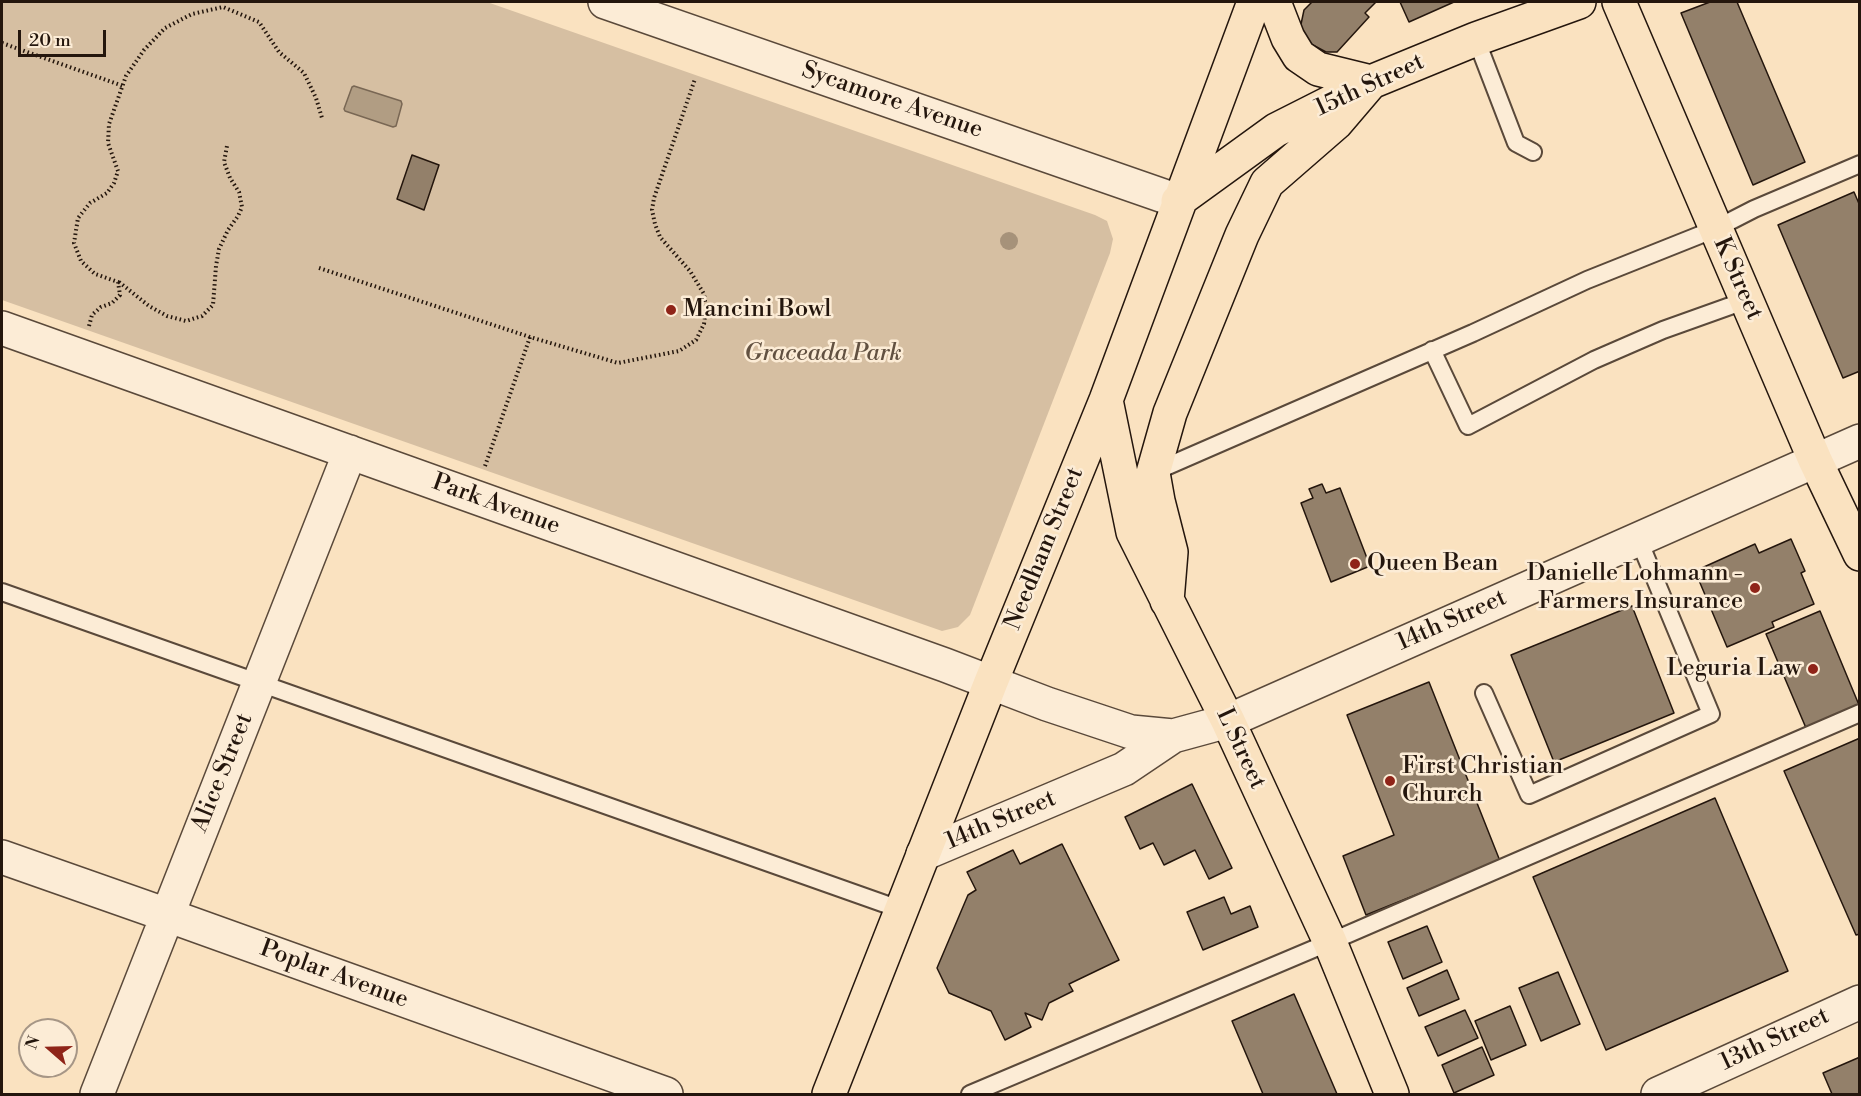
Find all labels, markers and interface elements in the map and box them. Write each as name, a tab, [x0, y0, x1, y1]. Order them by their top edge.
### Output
scale bar	[21, 18, 110, 56]
text: 20 m	[29, 29, 71, 52]
street label: 15th Street	[1311, 48, 1429, 124]
street label: Sycamore Avenue	[798, 57, 986, 145]
street label: K Street	[1706, 233, 1768, 325]
place label: Mancini Bowl	[683, 296, 831, 324]
marker: Mancini Bowl	[664, 303, 678, 317]
park label: Graceada Park	[744, 340, 902, 368]
street label: Needham Street	[999, 463, 1091, 635]
street label: Park Avenue	[428, 469, 564, 541]
place label: Queen Bean	[1367, 550, 1498, 578]
marker: Queen Bean	[1348, 557, 1362, 571]
place label: Danielle Lohmann - Farmers Insurance	[1527, 560, 1743, 616]
marker: Danielle Lohmann - Farmers Insurance	[1748, 581, 1762, 595]
street label: 14th Street	[1393, 584, 1511, 658]
place label: Leguria Law	[1667, 655, 1801, 683]
marker: Leguria Law	[1806, 662, 1820, 676]
street label: L Street	[1209, 704, 1271, 794]
street label: Alice Street	[186, 709, 260, 837]
place label: First Christian Church	[1402, 753, 1563, 809]
marker: First Christian Church	[1383, 774, 1397, 788]
street label: 14th Street	[942, 785, 1060, 857]
street label: Poplar Avenue	[256, 935, 412, 1015]
street label: 13th Street	[1716, 1002, 1834, 1078]
north arrow	[18, 1018, 78, 1078]
text: N	[21, 1033, 45, 1052]

